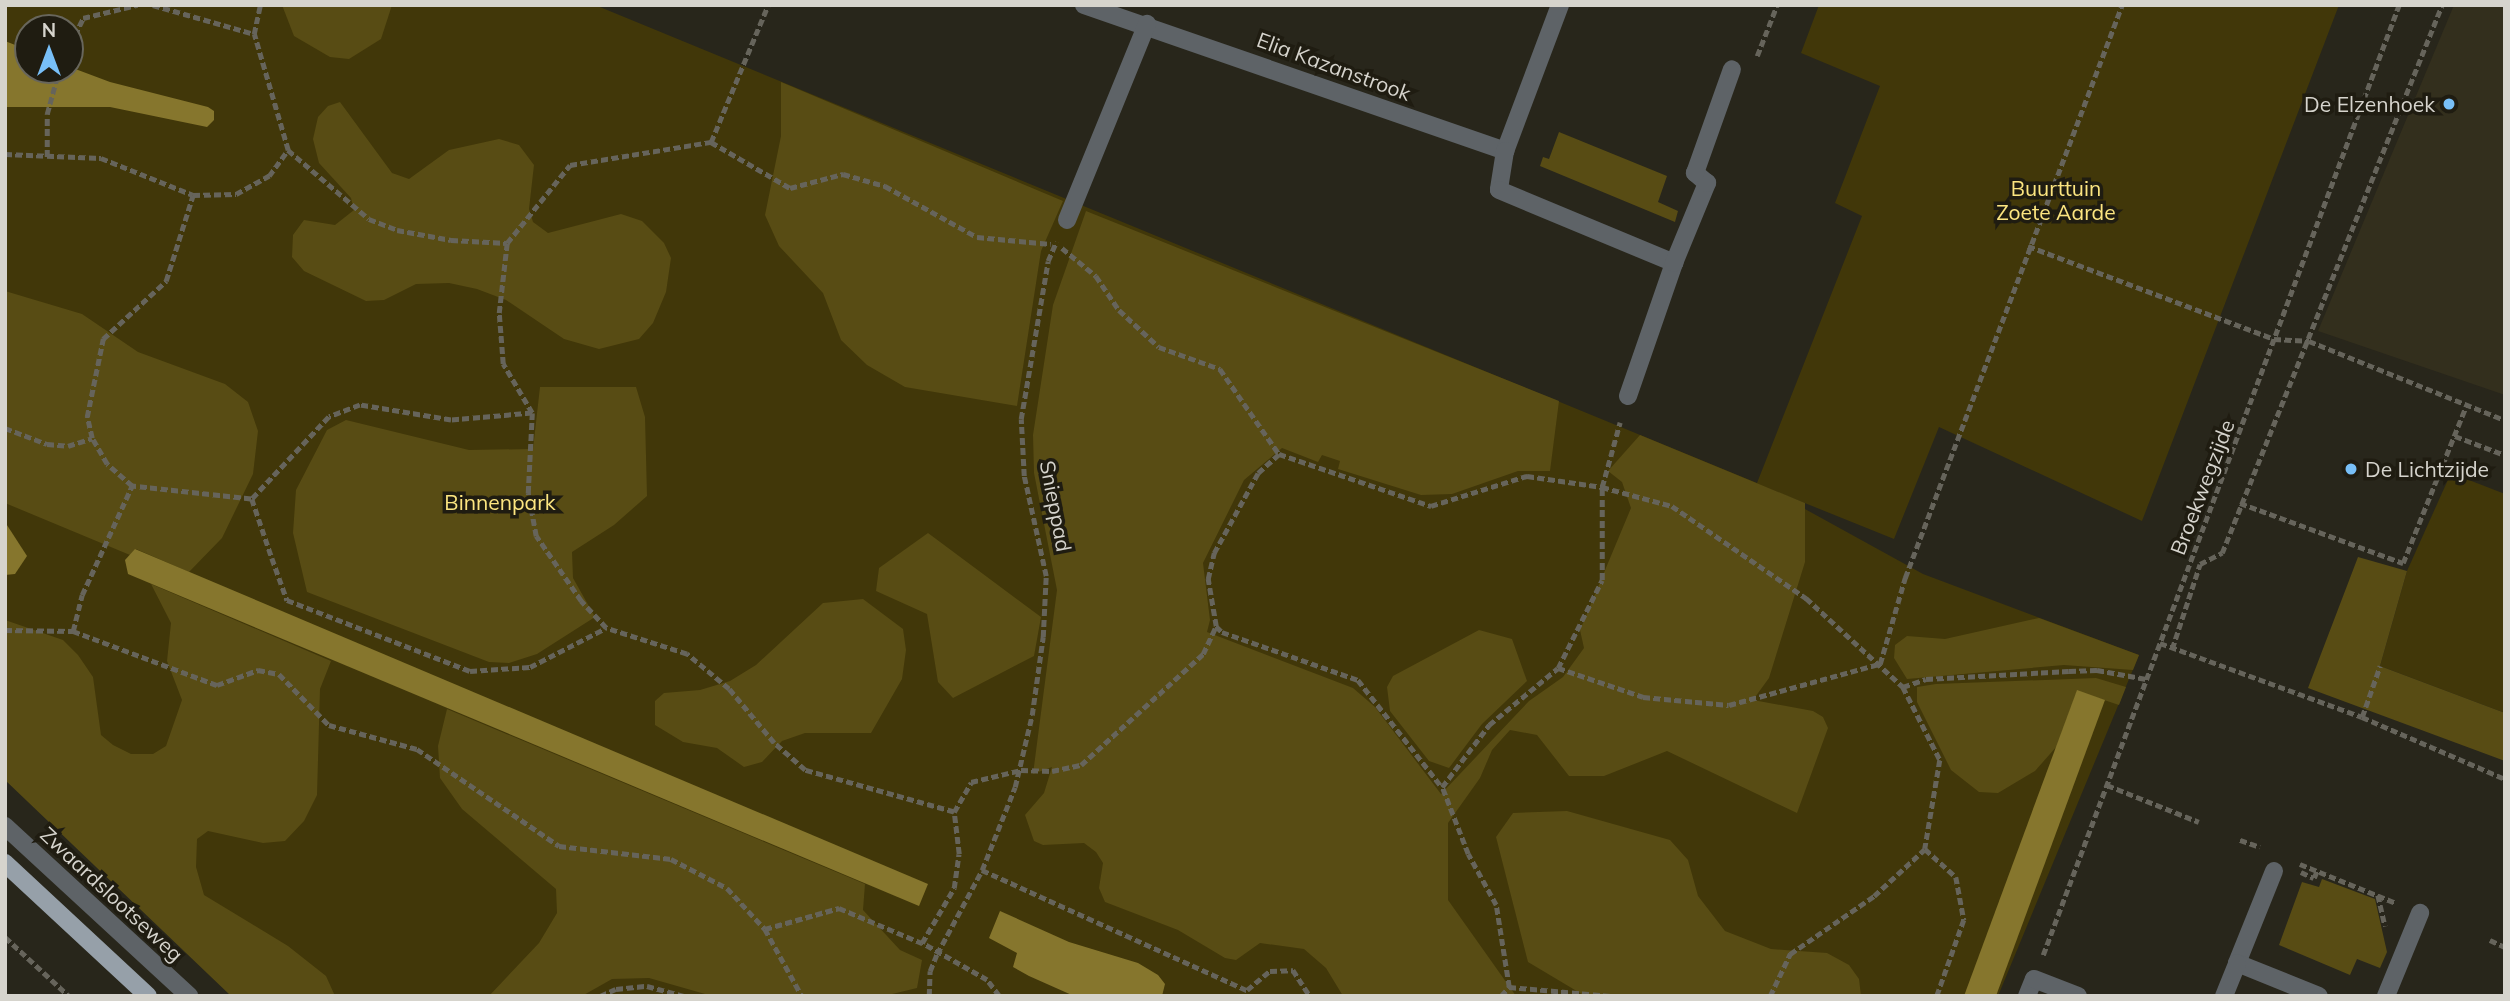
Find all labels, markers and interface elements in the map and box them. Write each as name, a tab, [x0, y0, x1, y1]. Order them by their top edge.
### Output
north arrow	[14, 14, 84, 84]
text: N	[42, 18, 56, 42]
street label: Elia Kazanstrook	[1254, 26, 1414, 106]
place label: De Elzenhoek	[2304, 91, 2435, 117]
marker: De Elzenhoek	[2441, 96, 2457, 112]
park label: Buurttuin Zoete Aarde	[1996, 175, 2116, 225]
street label: Broekwegzijde	[2165, 416, 2239, 558]
place label: De Lichtzijde	[2365, 456, 2489, 482]
street label: Snieppad	[1035, 458, 1077, 554]
marker: De Lichtzijde	[2343, 461, 2359, 477]
park label: Binnenpark	[444, 489, 556, 515]
street label: Zwaardslootseweg	[35, 821, 189, 967]

